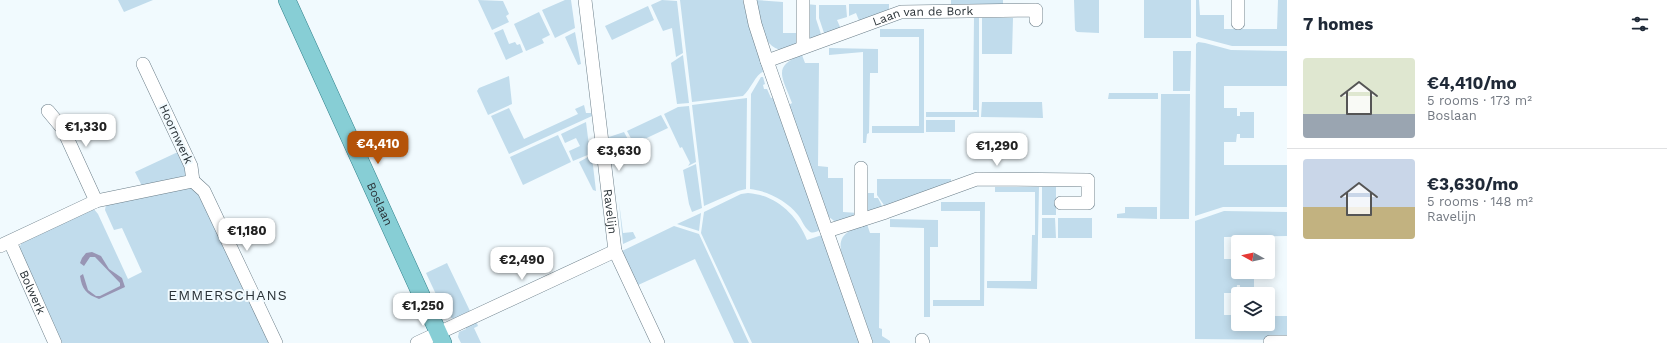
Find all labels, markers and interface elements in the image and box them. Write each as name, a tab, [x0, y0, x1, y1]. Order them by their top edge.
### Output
street label: Laan van de Bork	[871, 4, 973, 29]
icon: filters	[1629, 13, 1651, 35]
text: 7 homes	[1303, 14, 1373, 34]
text: €4,410/mo	[1427, 73, 1517, 93]
icon: home	[1335, 74, 1383, 122]
text: 5 rooms · 173 m²	[1427, 93, 1532, 108]
street label: Hoornwerk	[156, 102, 196, 166]
text: Boslaan	[1427, 108, 1477, 123]
pin: €1,330	[53, 114, 119, 148]
text: €1,330	[65, 119, 107, 134]
pin: €4,410	[345, 131, 411, 165]
pin: €1,290	[964, 133, 1030, 167]
text: €4,410	[356, 136, 400, 151]
pin: €3,630	[586, 138, 652, 172]
text: €1,290	[976, 138, 1018, 153]
text: €3,630	[597, 143, 641, 158]
text: €3,630/mo	[1427, 174, 1519, 194]
icon: home	[1335, 175, 1383, 223]
street label: Boslaan	[364, 180, 396, 228]
street label: Ravelijn	[601, 188, 620, 235]
text: 5 rooms · 148 m²	[1427, 194, 1533, 209]
text: Ravelijn	[1427, 209, 1476, 224]
pin: €1,180	[214, 218, 280, 252]
text: €1,180	[227, 223, 267, 238]
north arrow	[1231, 235, 1275, 279]
map controls	[1231, 235, 1275, 331]
pin: €2,490	[489, 247, 555, 281]
text: €2,490	[499, 252, 545, 267]
street label: Bolwerk	[16, 268, 48, 317]
district label: EMMERSCHANS	[168, 287, 288, 303]
button: layers	[1231, 287, 1275, 331]
pin: €1,250	[390, 293, 456, 327]
text: €1,250	[402, 298, 444, 313]

